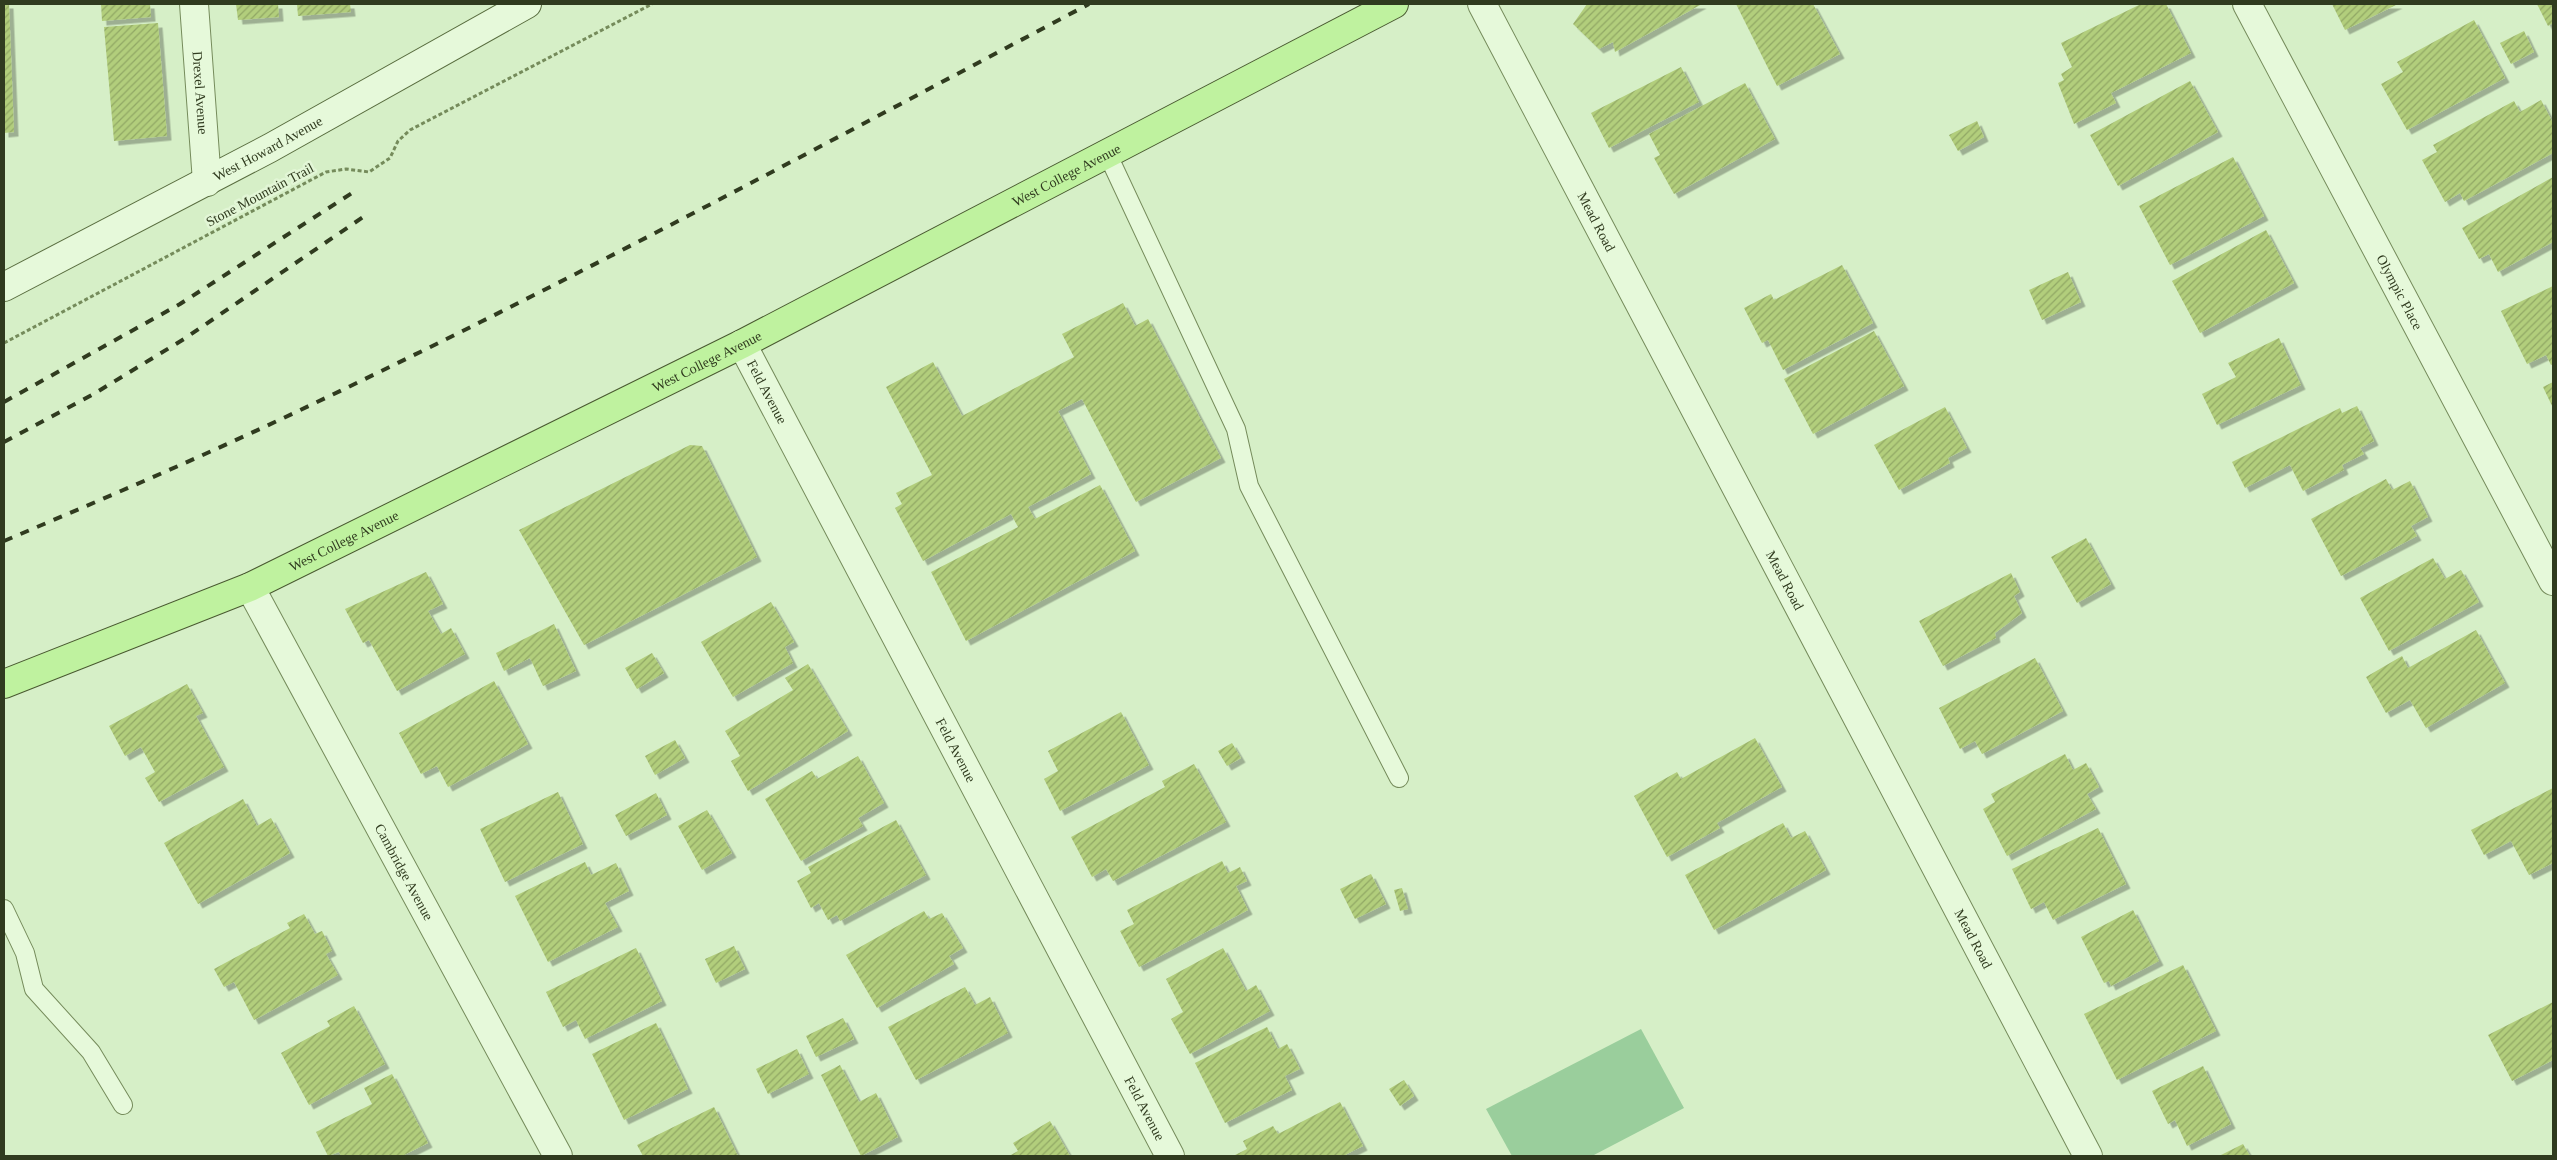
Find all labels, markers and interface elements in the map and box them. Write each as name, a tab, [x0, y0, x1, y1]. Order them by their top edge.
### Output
street label: Drexel Avenue	[190, 51, 211, 135]
street label: West Howard Avenue	[211, 113, 325, 184]
street label: West College Avenue	[1010, 140, 1123, 209]
street label: Stone Mountain Trail	[204, 160, 317, 230]
street label: Mead Road	[1575, 189, 1618, 254]
street label: Olympic Place	[2374, 252, 2426, 332]
street label: West College Avenue	[650, 328, 764, 395]
street label: Feld Avenue	[744, 357, 790, 426]
street label: West College Avenue	[287, 507, 401, 574]
street label: Mead Road	[1763, 548, 1807, 612]
street label: Feld Avenue	[933, 716, 979, 785]
street label: Cambridge Avenue	[372, 821, 436, 923]
street label: Mead Road	[1952, 906, 1995, 971]
street label: Feld Avenue	[1122, 1074, 1168, 1143]

